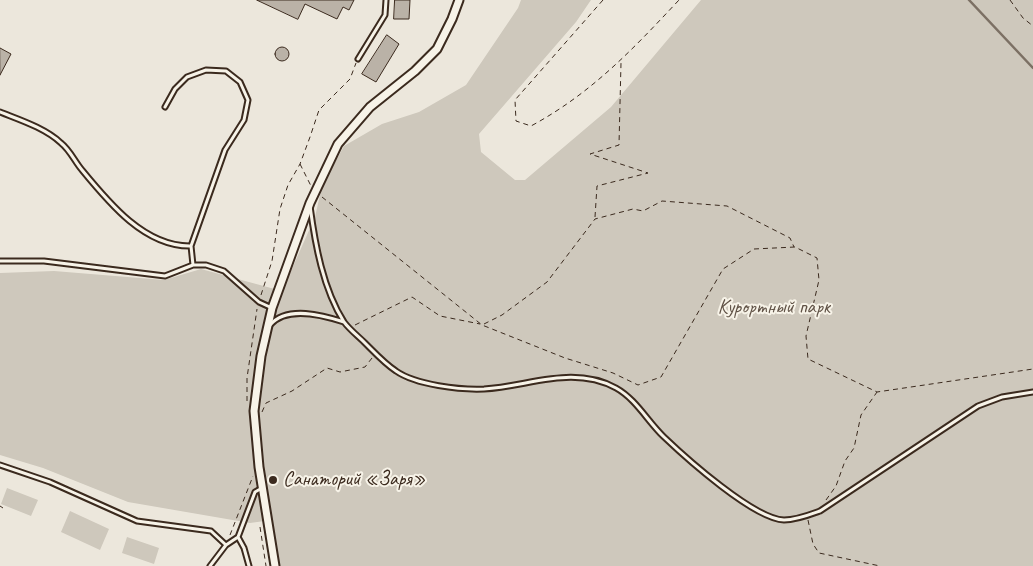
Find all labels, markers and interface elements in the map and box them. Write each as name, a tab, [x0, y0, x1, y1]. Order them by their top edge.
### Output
park label: Курортный парк	[718, 296, 830, 320]
place label: Санаторий «Заря»	[283, 468, 426, 492]
marker: Санаторий «Заря»	[267, 474, 279, 486]

